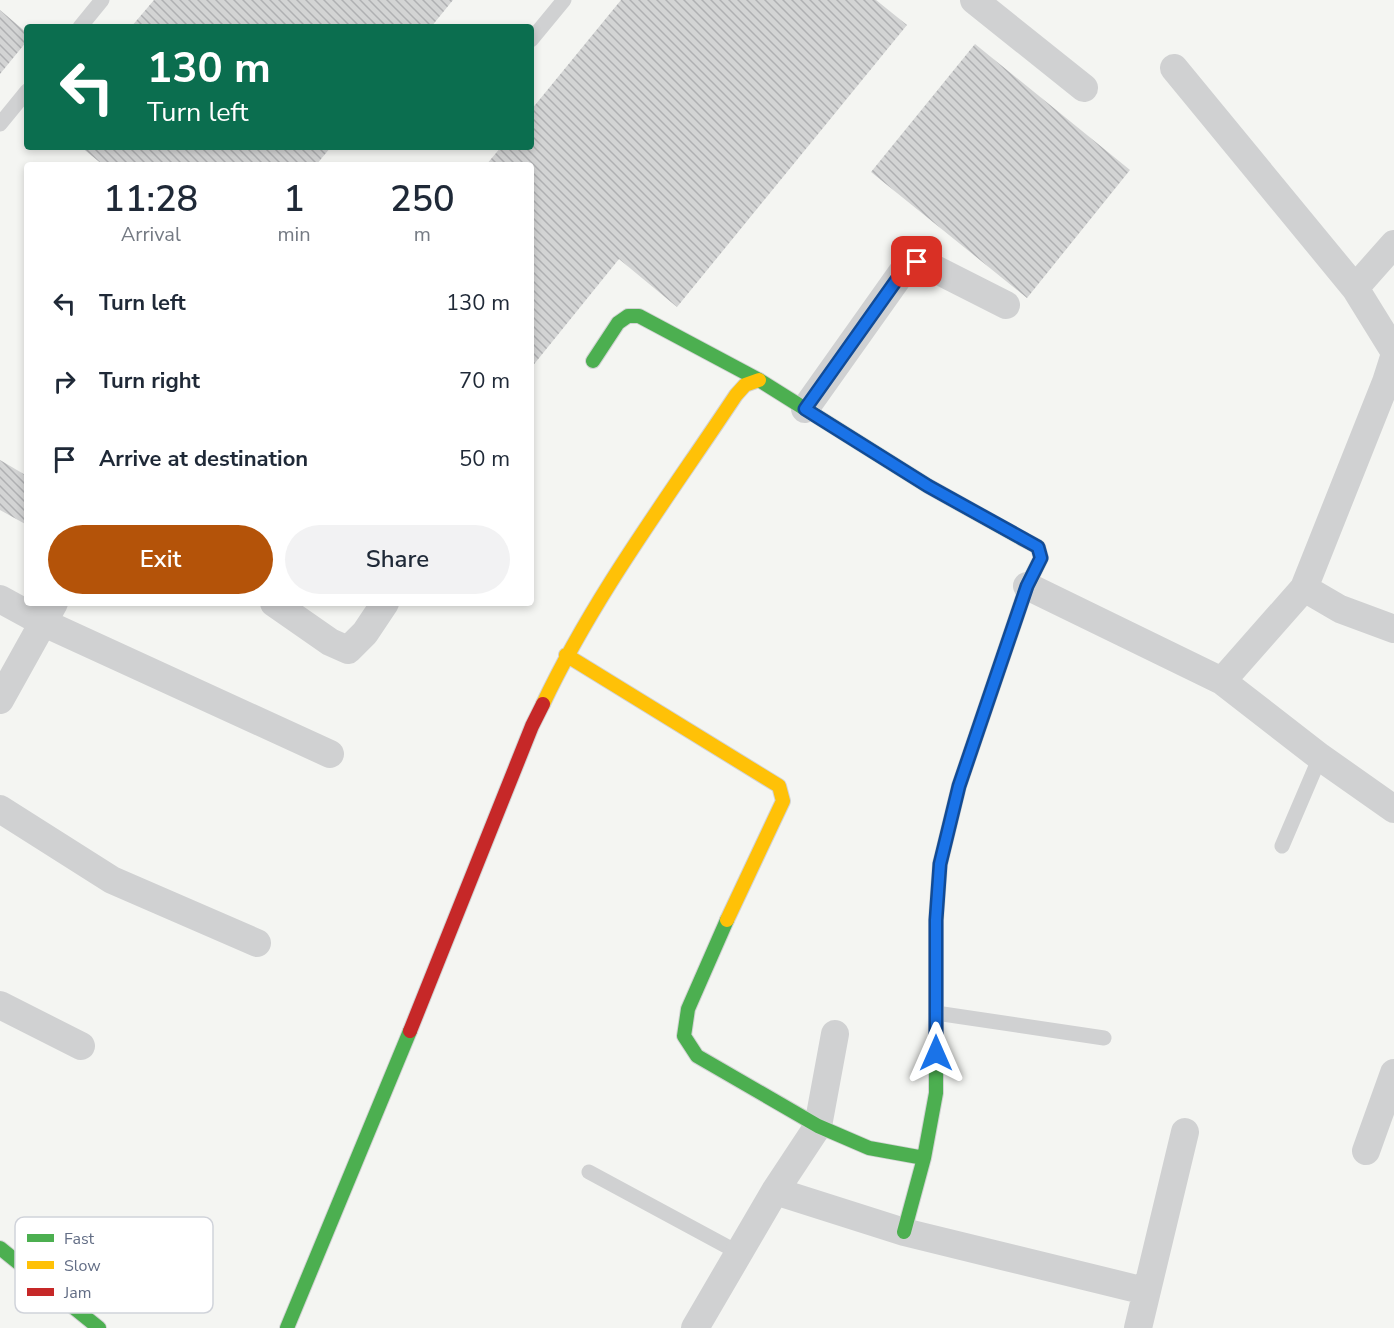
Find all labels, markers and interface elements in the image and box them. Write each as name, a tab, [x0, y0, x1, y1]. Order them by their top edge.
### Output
text: 130 m	[147, 40, 271, 97]
icon: left	[48, 48, 126, 126]
text: Turn left	[147, 94, 248, 131]
text: 11:28	[103, 175, 198, 224]
text: 1	[283, 175, 305, 224]
text: 250	[390, 175, 455, 224]
text: Arrival	[121, 221, 181, 248]
text: min	[278, 221, 311, 248]
text: m	[414, 221, 431, 248]
pin	[891, 236, 942, 287]
icon: arrive	[900, 245, 933, 278]
icon: left	[48, 287, 81, 320]
text: Turn left	[99, 288, 186, 318]
text: 130 m	[446, 288, 510, 318]
icon: right	[48, 365, 81, 398]
text: Turn right	[99, 366, 200, 396]
text: 70 m	[459, 366, 510, 396]
icon: arrive	[48, 443, 81, 476]
text: Arrive at destination	[99, 444, 308, 474]
text: 50 m	[459, 444, 510, 474]
button: Exit	[48, 525, 273, 594]
button: Share	[285, 525, 510, 594]
position arrow	[904, 1021, 968, 1085]
legend	[15, 1217, 213, 1313]
text: Fast	[64, 1228, 95, 1250]
text: Slow	[64, 1255, 101, 1277]
text: Jam	[63, 1282, 91, 1304]

